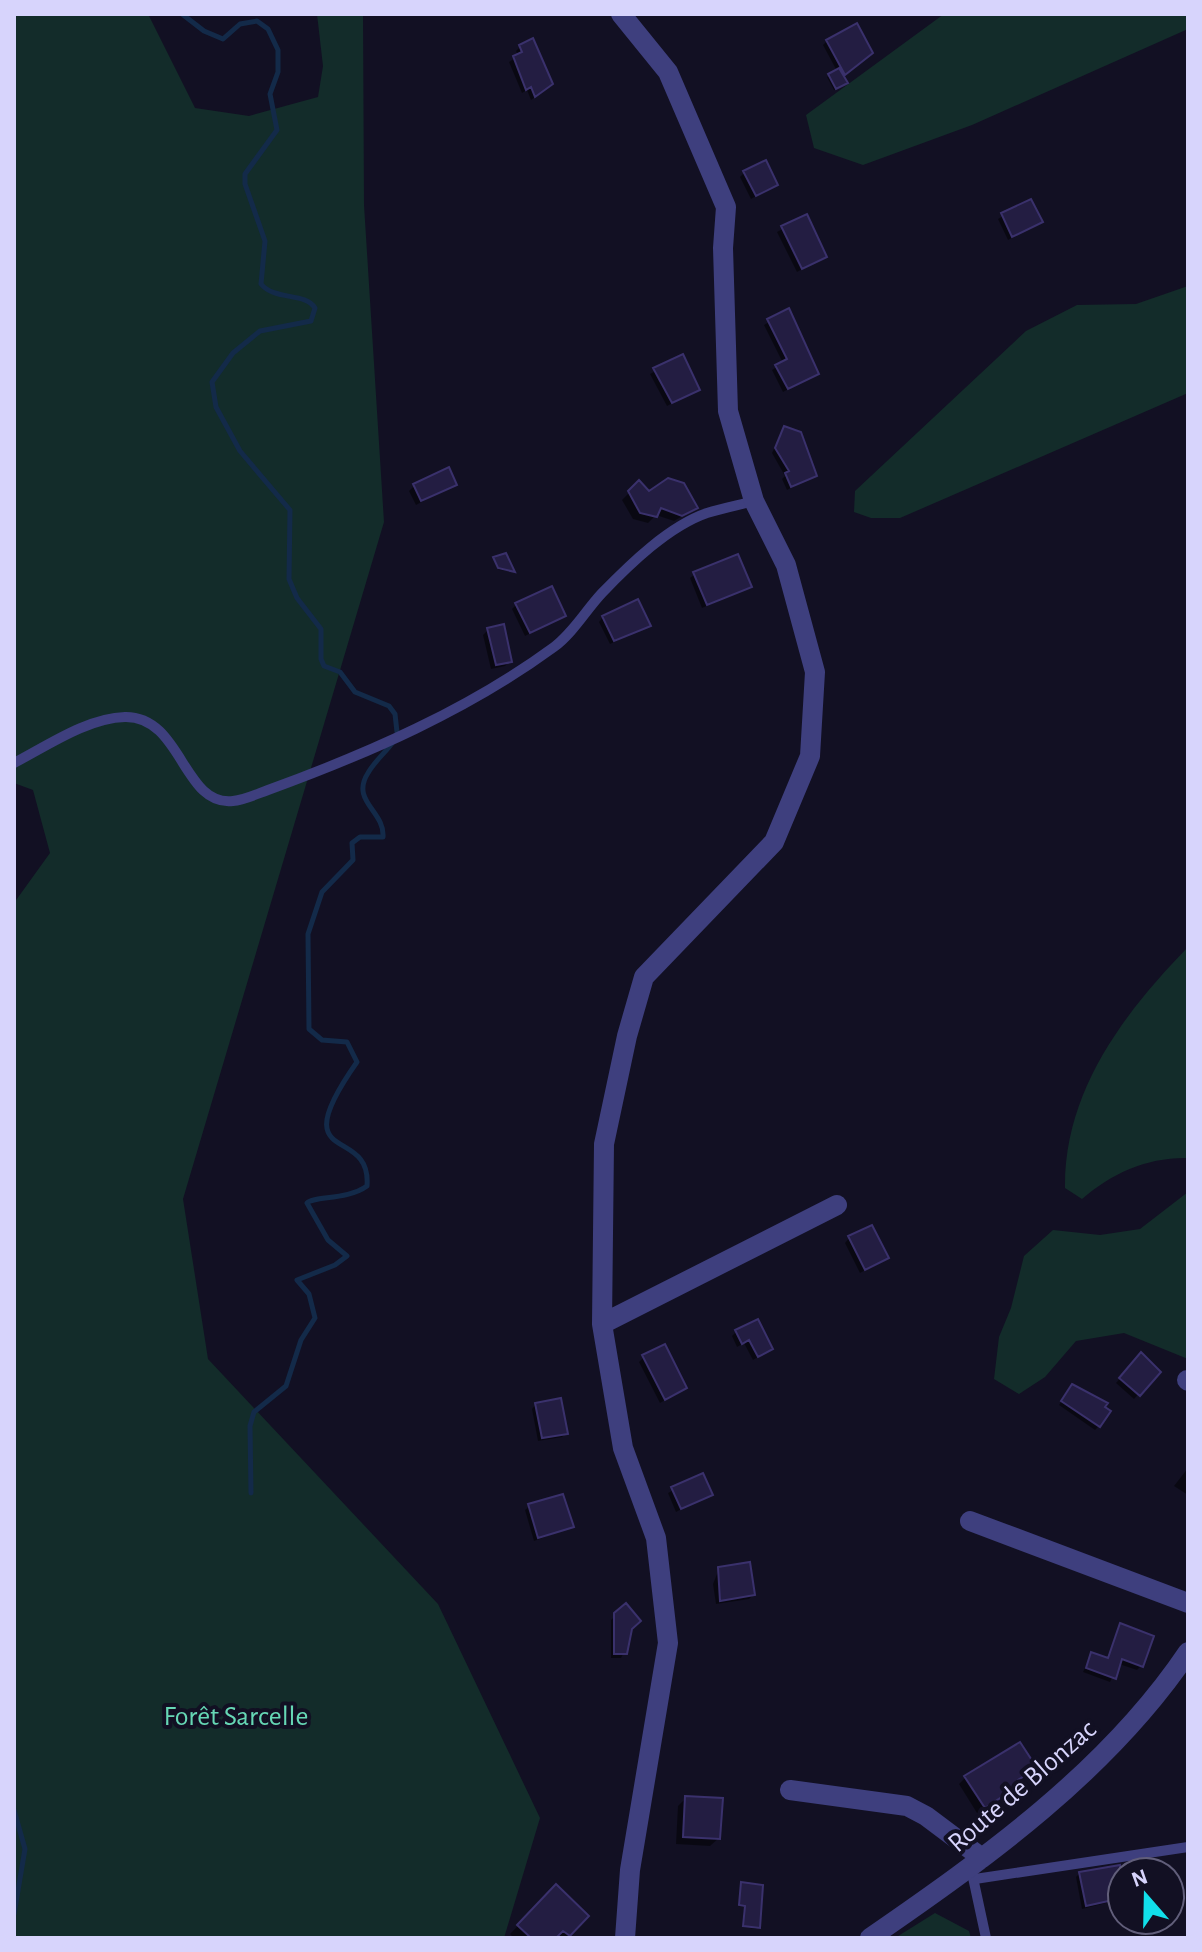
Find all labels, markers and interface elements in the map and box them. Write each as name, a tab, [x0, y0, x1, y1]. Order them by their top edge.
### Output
park label: Forêt Sarcelle	[164, 1703, 308, 1731]
street label: Route de Blonzac	[943, 1715, 1102, 1858]
north arrow	[1106, 1856, 1186, 1936]
text: N	[1129, 1865, 1150, 1891]

